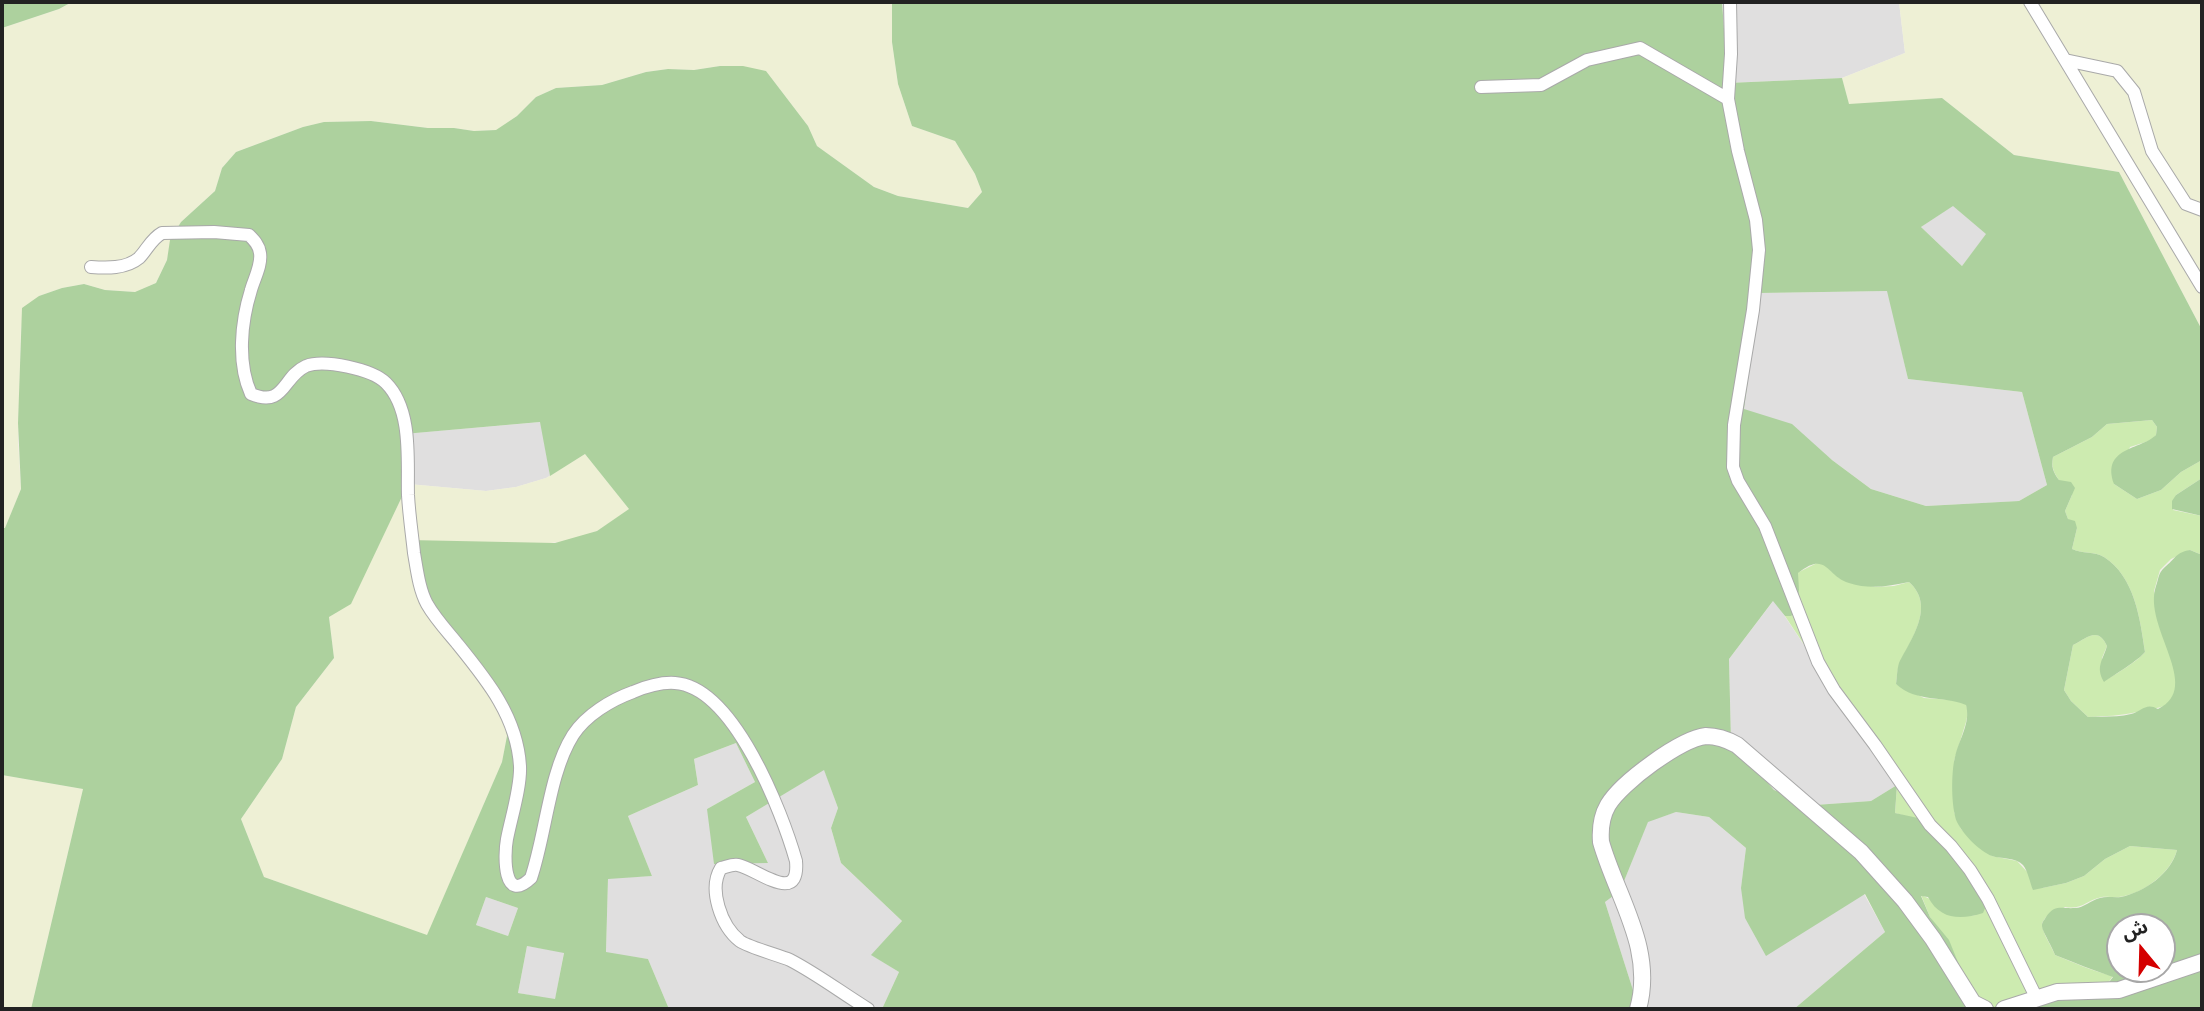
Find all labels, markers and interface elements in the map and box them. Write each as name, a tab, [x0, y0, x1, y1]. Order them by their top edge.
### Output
north arrow	[2106, 913, 2176, 983]
text: ش	[2119, 914, 2151, 945]

